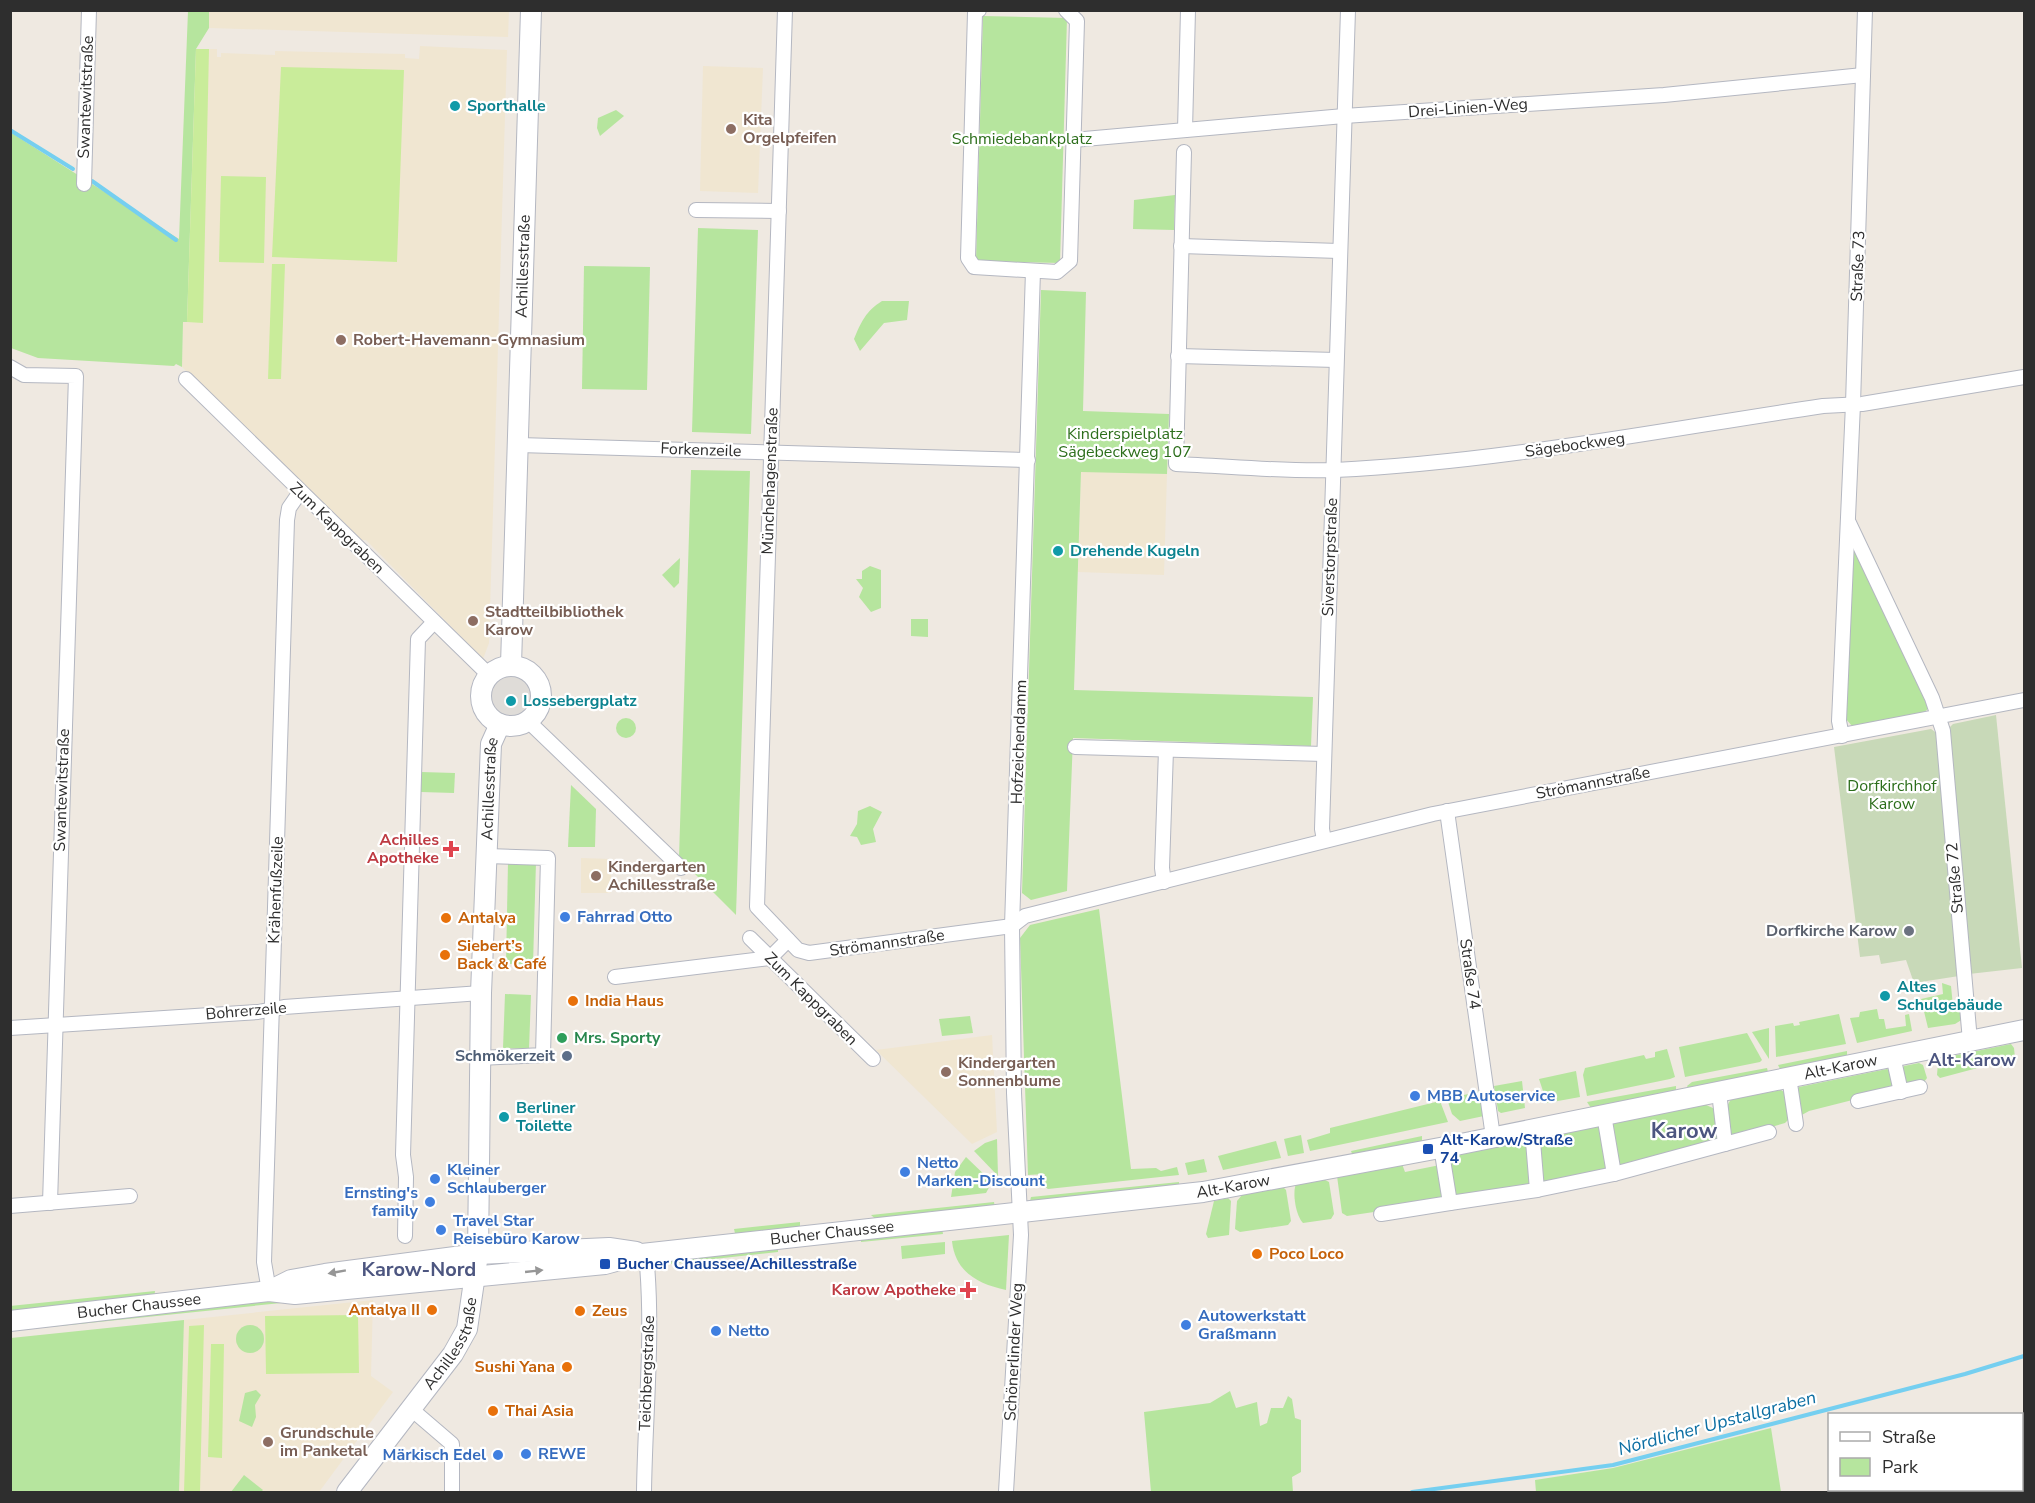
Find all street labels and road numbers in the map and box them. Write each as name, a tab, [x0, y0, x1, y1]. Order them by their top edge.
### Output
street label: Swantewitstraße	[73, 35, 99, 159]
street label: Drei-Linien-Weg	[1407, 93, 1529, 123]
street label: Achillesstraße	[511, 214, 536, 318]
street label: Straße 73	[1846, 230, 1870, 302]
street label: Münchehagenstraße	[756, 407, 784, 555]
street label: Sägebockweg	[1524, 427, 1626, 463]
street label: Forkenzeile	[660, 438, 742, 462]
street label: Zum Kappgraben	[285, 477, 389, 579]
street label: Siverstorpstraße	[1317, 497, 1343, 617]
street label: Hofzeichendamm	[1006, 679, 1032, 805]
street label: Swantewitstraße	[49, 728, 75, 852]
street label: Achillesstraße	[476, 733, 504, 841]
street label: Strömannstraße	[1534, 761, 1652, 805]
street label: Krähenfußzeile	[263, 836, 289, 944]
street label: Straße 72	[1941, 842, 1969, 914]
street label: Strömannstraße	[828, 924, 946, 962]
street label: Straße 74	[1454, 937, 1486, 1011]
street label: Zum Kappgraben	[760, 948, 862, 1050]
street label: Bohrerzeile	[205, 996, 287, 1026]
street label: Alt-Karow	[1802, 1049, 1880, 1085]
street label: Alt-Karow	[1195, 1169, 1273, 1204]
street label: Bucher Chaussee	[769, 1215, 895, 1251]
street label: Schönerlinder Weg	[999, 1282, 1029, 1422]
street label: Bucher Chaussee	[76, 1288, 202, 1324]
street label: Achillesstraße	[418, 1296, 483, 1394]
street label: Teichbergstraße	[634, 1315, 660, 1431]

